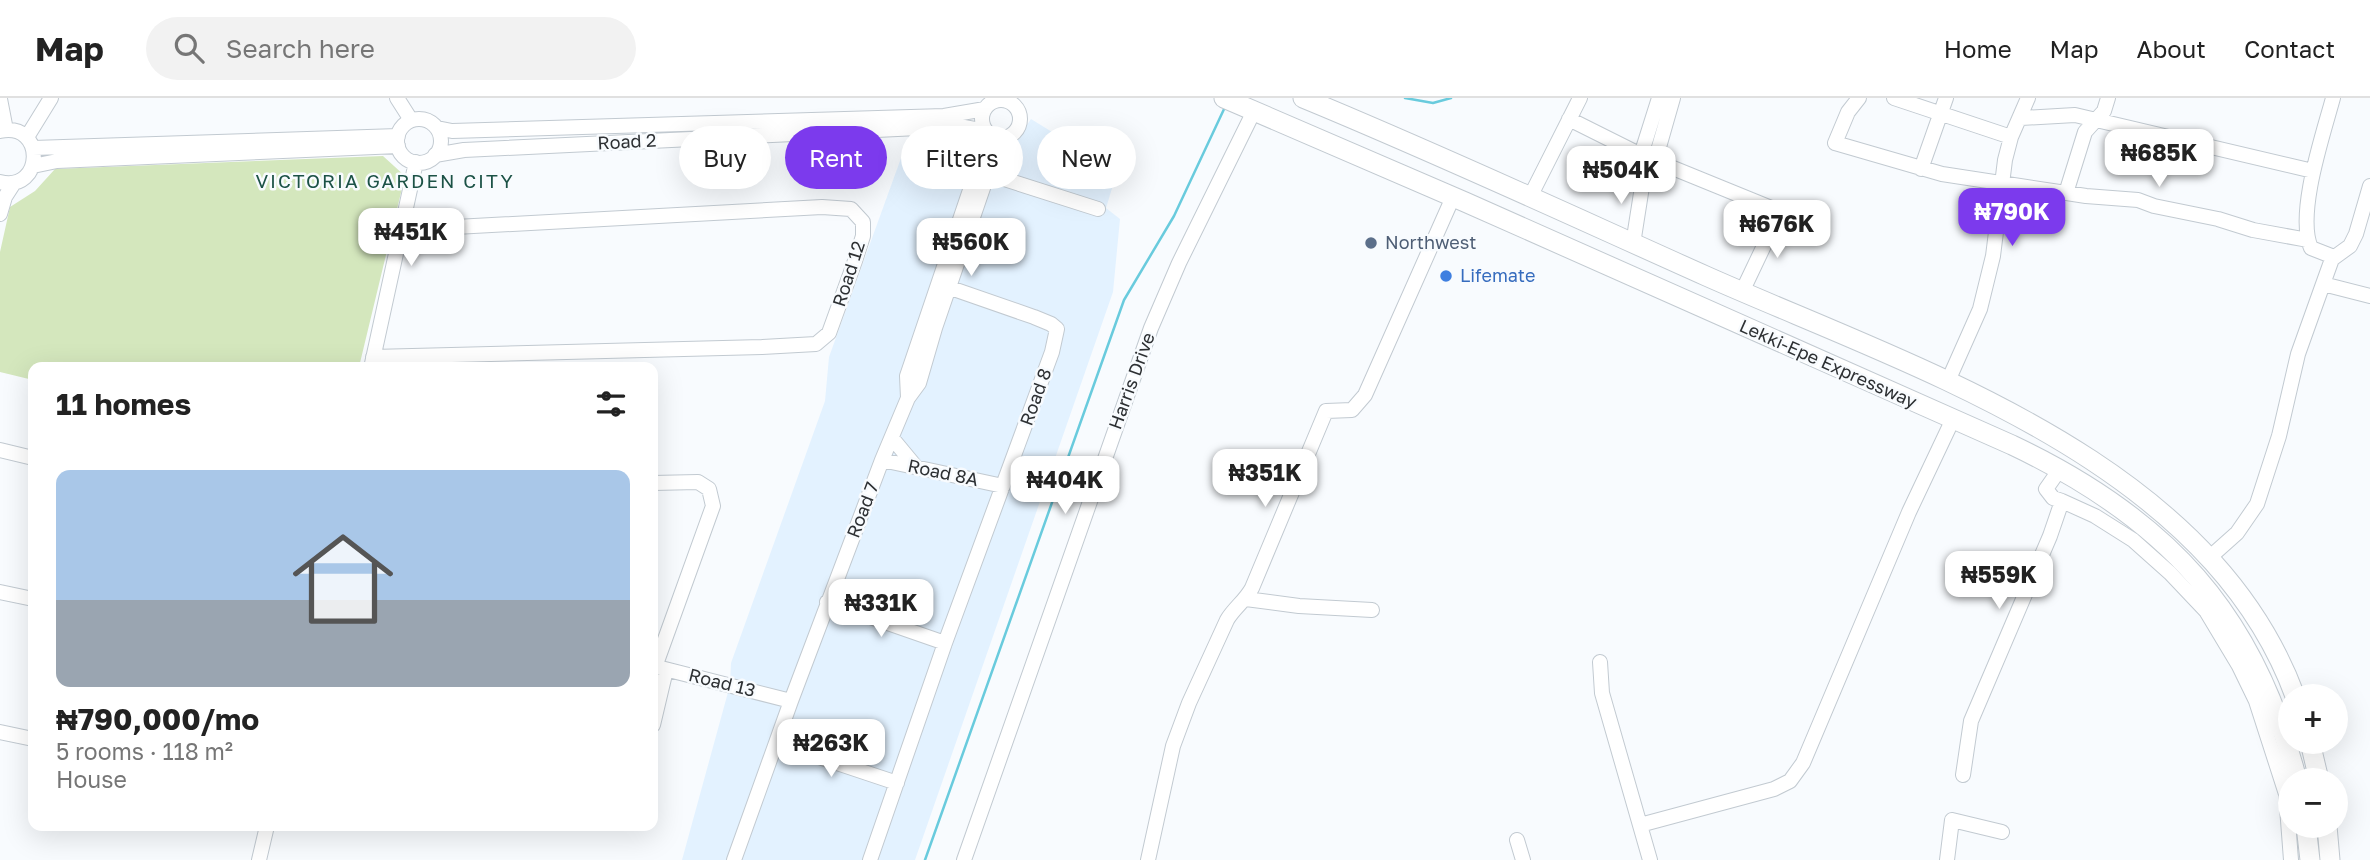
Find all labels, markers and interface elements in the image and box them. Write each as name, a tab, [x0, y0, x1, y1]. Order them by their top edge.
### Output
search box	[146, 17, 636, 80]
text: Map	[35, 29, 104, 68]
icon: search	[170, 29, 208, 67]
text: Search here	[226, 33, 375, 64]
text: Home	[1944, 34, 2012, 63]
text: Map	[2050, 34, 2099, 63]
text: About	[2137, 34, 2206, 63]
text: Contact	[2244, 34, 2335, 63]
chip: Buy	[679, 126, 771, 189]
chip: Rent	[785, 126, 887, 189]
chip: Filters	[901, 126, 1023, 189]
chip: New	[1037, 126, 1136, 189]
street label: Road 2	[597, 128, 657, 154]
pin: ₦685K	[2110, 130, 2208, 189]
text: ₦685K	[2121, 138, 2197, 166]
pin: ₦504K	[1572, 146, 1670, 206]
text: ₦504K	[1583, 155, 1659, 183]
district label: VICTORIA GARDEN CITY	[255, 169, 515, 192]
pin: ₦790K	[1963, 188, 2061, 248]
text: ₦790K	[1974, 197, 2050, 225]
pin: ₦676K	[1728, 200, 1826, 260]
pin: ₦451K	[362, 208, 460, 268]
text: ₦676K	[1739, 209, 1815, 237]
text: ₦451K	[374, 217, 448, 245]
pin: ₦560K	[922, 218, 1020, 278]
text: ₦560K	[933, 227, 1009, 255]
place label: Northwest	[1385, 231, 1477, 253]
marker: Northwest	[1363, 235, 1379, 251]
street label: Road 12	[827, 238, 869, 309]
place label: Lifemate	[1460, 264, 1535, 286]
marker: Lifemate	[1438, 268, 1454, 284]
street label: Lekki-Epe Expressway	[1736, 314, 1921, 412]
street label: Harris Drive	[1103, 329, 1159, 432]
street label: Road 8	[1015, 365, 1056, 428]
icon: filters	[592, 385, 630, 423]
text: 11 homes	[56, 386, 191, 422]
pin: ₦351K	[1216, 450, 1314, 509]
street label: Road 8A	[906, 454, 981, 490]
pin: ₦404K	[1016, 456, 1114, 516]
text: ₦351K	[1228, 458, 1302, 486]
text: ₦404K	[1027, 465, 1104, 493]
street label: Road 7	[841, 479, 883, 541]
icon: home	[280, 516, 406, 642]
pin: ₦559K	[1950, 552, 2048, 611]
text: ₦559K	[1961, 560, 2037, 588]
pin: ₦331K	[832, 580, 930, 639]
text: ₦331K	[844, 588, 918, 616]
street label: Road 13	[687, 663, 758, 701]
map controls	[2278, 684, 2348, 838]
button: +	[2278, 684, 2348, 754]
text: ₦790,000/mo	[56, 701, 259, 737]
pin: ₦263K	[782, 720, 880, 779]
text: ₦263K	[793, 728, 869, 756]
text: 5 rooms · 118 m²	[56, 737, 233, 765]
text: House	[56, 765, 127, 793]
button: −	[2278, 768, 2348, 838]

